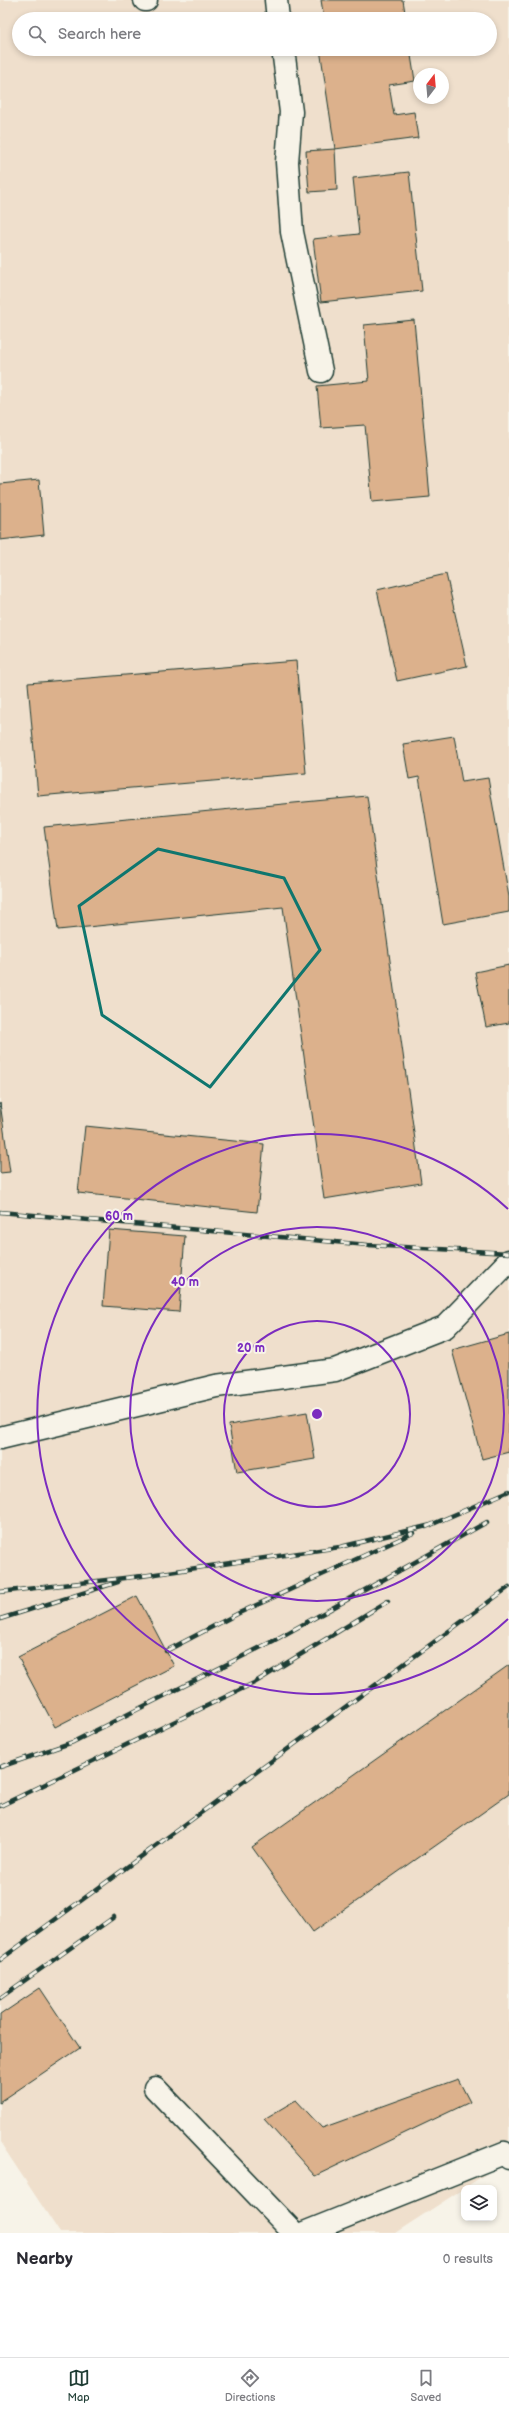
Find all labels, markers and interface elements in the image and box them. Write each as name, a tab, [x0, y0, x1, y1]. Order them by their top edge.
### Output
search box	[12, 12, 497, 56]
icon: search	[26, 23, 48, 45]
text: Search here	[58, 25, 141, 44]
north arrow	[413, 68, 449, 104]
text: 60 m	[105, 1209, 133, 1224]
text: 40 m	[171, 1275, 199, 1290]
text: 20 m	[237, 1341, 265, 1356]
centre of rings	[310, 1407, 324, 1421]
map controls	[461, 2185, 497, 2221]
button: layers	[461, 2185, 497, 2221]
text: Nearby	[16, 2249, 73, 2269]
text: 0 results	[443, 2251, 493, 2267]
tab: Map	[68, 2367, 90, 2404]
tab: Directions	[225, 2367, 275, 2404]
tab: Saved	[411, 2367, 441, 2404]

